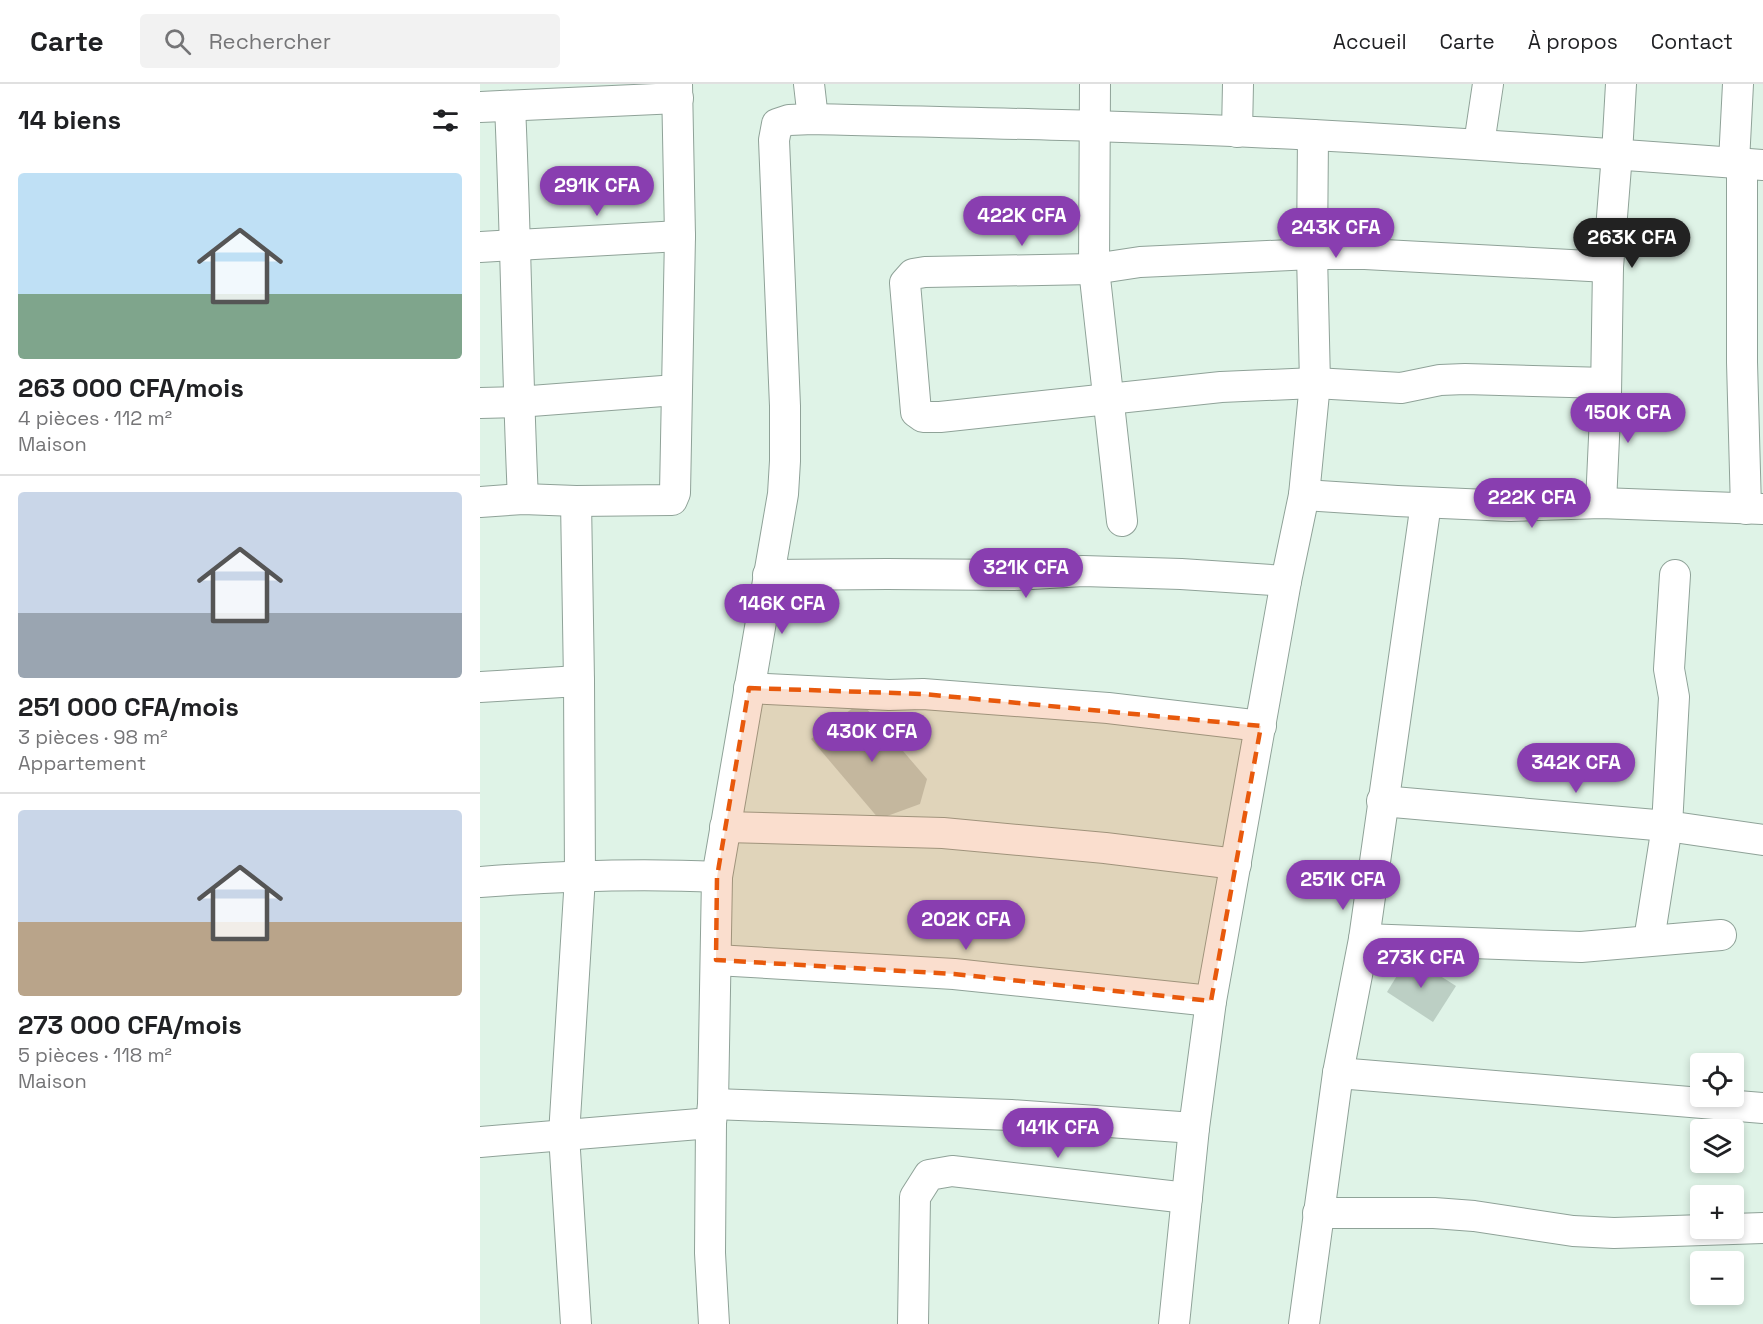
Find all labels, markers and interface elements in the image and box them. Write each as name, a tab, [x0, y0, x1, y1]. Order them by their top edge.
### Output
search box	[140, 14, 560, 68]
text: Carte	[30, 23, 104, 59]
icon: search	[161, 25, 194, 58]
text: Rechercher	[209, 27, 331, 55]
text: Accueil	[1333, 28, 1407, 55]
text: Carte	[1440, 28, 1495, 55]
text: À propos	[1528, 28, 1618, 55]
text: Contact	[1651, 28, 1733, 55]
text: 14 biens	[18, 103, 121, 137]
icon: filters	[429, 104, 462, 137]
pin: 291K CFA	[535, 166, 659, 217]
text: 291K CFA	[554, 172, 640, 198]
pin: 422K CFA	[960, 196, 1084, 247]
text: 422K CFA	[977, 202, 1067, 228]
pin: 243K CFA	[1274, 208, 1398, 259]
icon: home	[186, 212, 294, 320]
text: 243K CFA	[1291, 214, 1381, 240]
pin: 263K CFA	[1570, 218, 1694, 269]
text: 263K CFA	[1587, 224, 1677, 250]
text: 263 000 CFA/mois	[18, 371, 244, 405]
pin: 150K CFA	[1566, 393, 1690, 444]
text: 150K CFA	[1585, 399, 1671, 425]
text: 4 pièces · 112 m²	[18, 405, 172, 431]
text: Maison	[18, 431, 87, 457]
pin: 222K CFA	[1470, 478, 1594, 529]
text: 222K CFA	[1488, 484, 1576, 510]
icon: home	[186, 531, 294, 639]
pin: 321K CFA	[964, 548, 1088, 599]
text: 321K CFA	[983, 554, 1069, 580]
pin: 146K CFA	[720, 584, 844, 635]
text: 146K CFA	[738, 590, 826, 616]
text: 251 000 CFA/mois	[18, 690, 239, 724]
pin: 430K CFA	[810, 712, 934, 763]
text: 430K CFA	[827, 718, 917, 744]
text: 3 pièces · 98 m²	[18, 724, 168, 750]
pin: 342K CFA	[1514, 743, 1638, 794]
text: 342K CFA	[1531, 749, 1621, 775]
text: Appartement	[18, 750, 146, 776]
icon: home	[186, 849, 294, 957]
pin: 251K CFA	[1281, 860, 1405, 911]
text: 251K CFA	[1300, 866, 1386, 892]
pin: 202K CFA	[904, 900, 1028, 951]
text: 202K CFA	[921, 906, 1011, 932]
pin: 273K CFA	[1359, 938, 1483, 989]
text: 273K CFA	[1377, 944, 1465, 970]
text: 273 000 CFA/mois	[18, 1008, 242, 1042]
text: 5 pièces · 118 m²	[18, 1042, 172, 1068]
map controls	[1690, 1053, 1744, 1305]
button: locate	[1690, 1053, 1744, 1107]
text: Maison	[18, 1068, 87, 1094]
pin: 141K CFA	[996, 1108, 1120, 1159]
text: 141K CFA	[1017, 1114, 1100, 1140]
button: layers	[1690, 1119, 1744, 1173]
button: +	[1690, 1185, 1744, 1239]
button: −	[1690, 1251, 1744, 1305]

